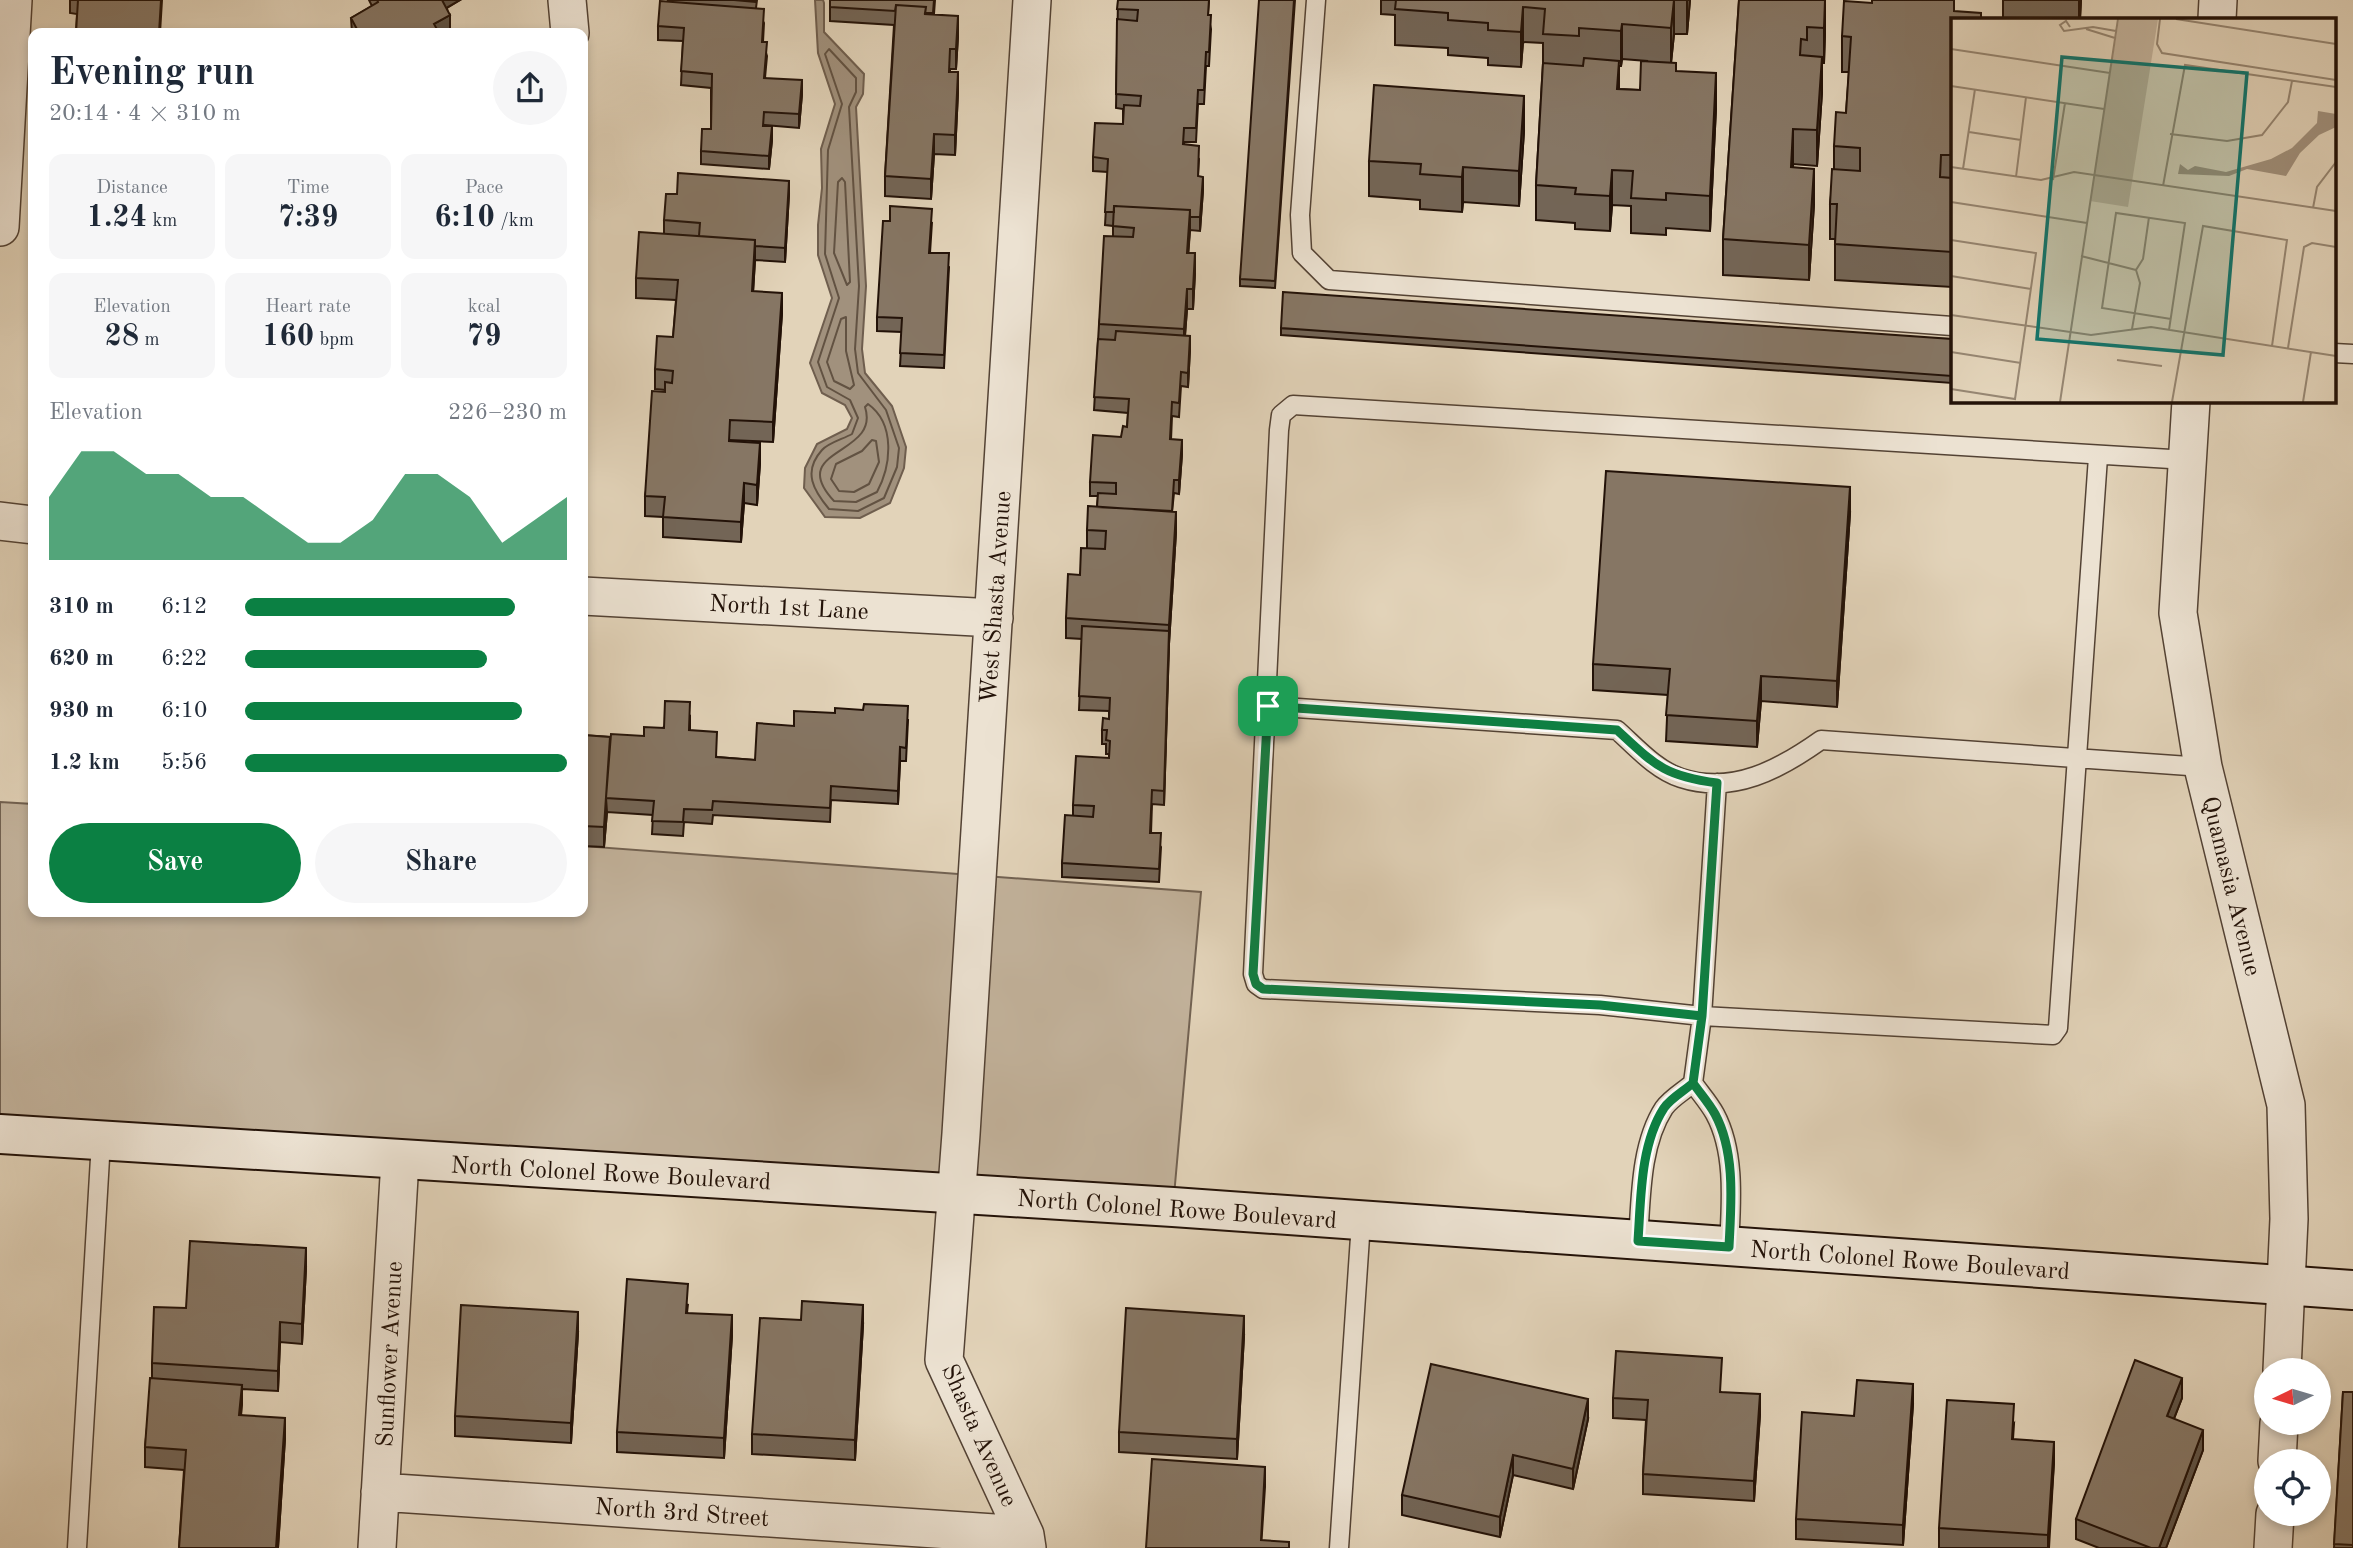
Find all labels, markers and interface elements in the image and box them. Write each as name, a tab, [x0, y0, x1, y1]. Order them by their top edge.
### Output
inset map	[1951, 18, 2336, 402]
button: share	[493, 51, 567, 125]
text: Evening run	[49, 55, 255, 93]
text: 20:14 · 4 × 310 m	[49, 102, 241, 125]
text: Distance	[96, 179, 168, 198]
text: Time	[287, 179, 329, 198]
text: Pace	[465, 179, 503, 198]
text: 1.24	[87, 203, 147, 233]
text: 7:39	[278, 203, 338, 233]
text: 6:10	[434, 203, 495, 233]
text: km	[147, 212, 177, 231]
text: /km	[495, 212, 534, 231]
text: Elevation	[93, 298, 171, 317]
text: Heart rate	[265, 298, 351, 317]
text: kcal	[468, 298, 500, 317]
text: 28	[104, 322, 139, 352]
text: 160	[262, 322, 314, 352]
text: 79	[467, 322, 501, 352]
text: m	[139, 331, 160, 350]
text: bpm	[314, 331, 354, 350]
text: Elevation	[49, 401, 143, 424]
text: 226–230 m	[448, 401, 567, 424]
street label: West Shasta Avenue	[978, 490, 1016, 704]
street label: North 1st Lane	[708, 593, 869, 625]
text: 310 m	[49, 595, 114, 618]
text: 6:12	[161, 595, 207, 618]
text: 620 m	[49, 647, 114, 670]
text: 6:22	[161, 647, 207, 670]
pin	[1238, 676, 1298, 736]
icon: arrive	[1249, 687, 1287, 725]
text: 930 m	[49, 699, 114, 722]
text: 6:10	[161, 699, 207, 722]
text: 1.2 km	[49, 751, 120, 774]
text: 5:56	[161, 751, 207, 774]
street label: Quamasia Avenue	[2196, 794, 2264, 979]
button: Save	[49, 823, 301, 903]
button: Share	[315, 823, 567, 903]
street label: North Colonel Rowe Boulevard	[450, 1155, 772, 1195]
street label: North Colonel Rowe Boulevard	[1016, 1188, 1338, 1234]
street label: North Colonel Rowe Boulevard	[1749, 1239, 2071, 1285]
street label: Sunflower Avenue	[374, 1261, 408, 1448]
north arrow	[2254, 1358, 2331, 1435]
map controls	[2254, 1358, 2331, 1526]
street label: Shasta Avenue	[936, 1361, 1020, 1511]
button: locate	[2254, 1449, 2331, 1526]
street label: North 3rd Street	[594, 1496, 770, 1532]

